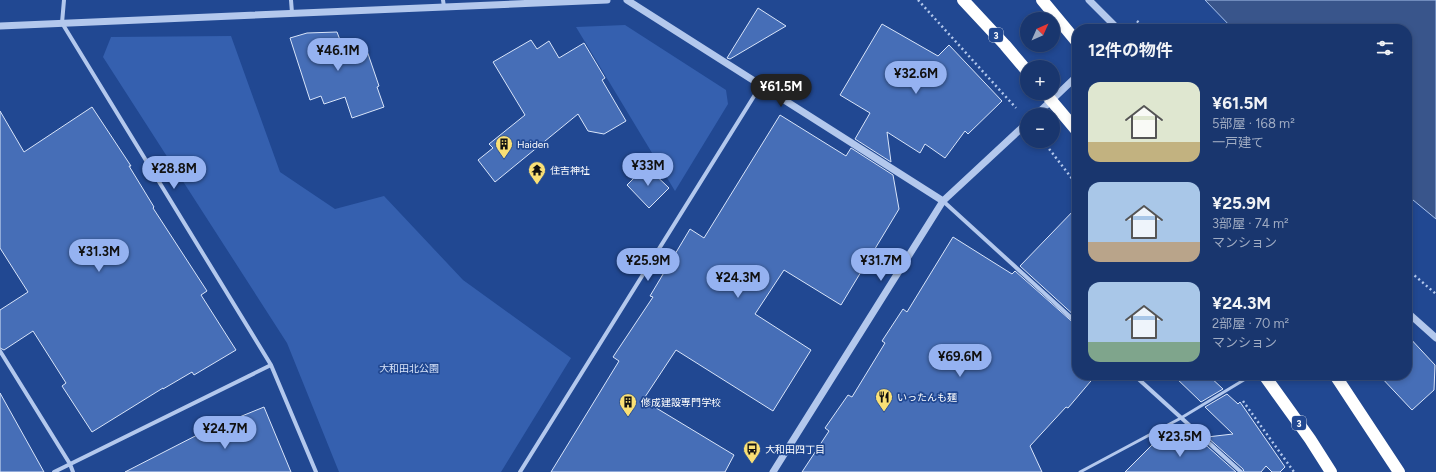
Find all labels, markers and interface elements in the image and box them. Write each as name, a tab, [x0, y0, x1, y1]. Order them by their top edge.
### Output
north arrow	[1020, 12, 1060, 52]
map controls	[1020, 12, 1060, 148]
road number: 3	[989, 28, 1003, 42]
icon: filters	[1374, 37, 1396, 59]
pin: ¥46.1M	[305, 38, 371, 72]
text: 12件の物件	[1088, 40, 1173, 60]
text: ¥46.1M	[316, 43, 360, 58]
button: +	[1020, 60, 1060, 100]
pin: ¥32.6M	[883, 61, 949, 95]
text: ¥32.6M	[894, 66, 938, 81]
pin: ¥61.5M	[748, 74, 814, 108]
text: ¥61.5M	[760, 79, 802, 94]
text: ¥61.5M	[1212, 93, 1268, 113]
icon: home	[1120, 98, 1168, 146]
button: −	[1020, 108, 1060, 148]
text: 5部屋 · 168 m²	[1212, 116, 1295, 131]
building icon: Haiden	[494, 134, 514, 159]
text: 一戸建て	[1212, 135, 1264, 150]
place label: Haiden	[517, 138, 549, 151]
pin: ¥33M	[624, 153, 672, 187]
pin: ¥28.8M	[141, 156, 207, 190]
text: ¥33M	[631, 158, 665, 173]
temple icon: 住吉神社	[527, 160, 547, 185]
text: ¥28.8M	[151, 161, 197, 176]
place label: 住吉神社	[550, 164, 590, 177]
text: ¥25.9M	[1212, 193, 1271, 213]
icon: home	[1120, 198, 1168, 246]
text: 3部屋 · 74 m²	[1212, 216, 1289, 231]
text: マンション	[1212, 235, 1277, 250]
pin: ¥31.3M	[66, 239, 132, 273]
text: ¥31.3M	[78, 244, 120, 259]
pin: ¥25.9M	[615, 248, 681, 282]
pin: ¥31.7M	[848, 248, 914, 282]
text: ¥25.9M	[626, 253, 670, 268]
text: ¥31.7M	[860, 253, 902, 268]
pin: ¥24.3M	[705, 265, 771, 299]
text: ¥24.3M	[715, 270, 761, 285]
text: ¥24.3M	[1212, 293, 1271, 313]
icon: home	[1120, 298, 1168, 346]
text: 2部屋 · 70 m²	[1212, 316, 1289, 331]
text: マンション	[1212, 335, 1277, 350]
pin: ¥69.6M	[927, 344, 993, 378]
text: ¥69.6M	[938, 349, 982, 364]
park label: 大和田北公園	[379, 362, 439, 375]
restaurant icon: いったんも麺	[874, 387, 894, 412]
place label: いったんも麺	[897, 391, 957, 404]
building icon: 修成建設専門学校	[618, 392, 638, 417]
place label: 修成建設専門学校	[640, 396, 721, 409]
pin: ¥24.7M	[192, 416, 258, 450]
road number: 3	[1292, 416, 1306, 430]
text: ¥24.7M	[202, 421, 248, 436]
pin: ¥23.5M	[1147, 424, 1213, 458]
text: ¥23.5M	[1158, 429, 1202, 444]
bus stop icon: 大和田四丁目	[742, 439, 762, 464]
place label: 大和田四丁目	[765, 443, 825, 456]

